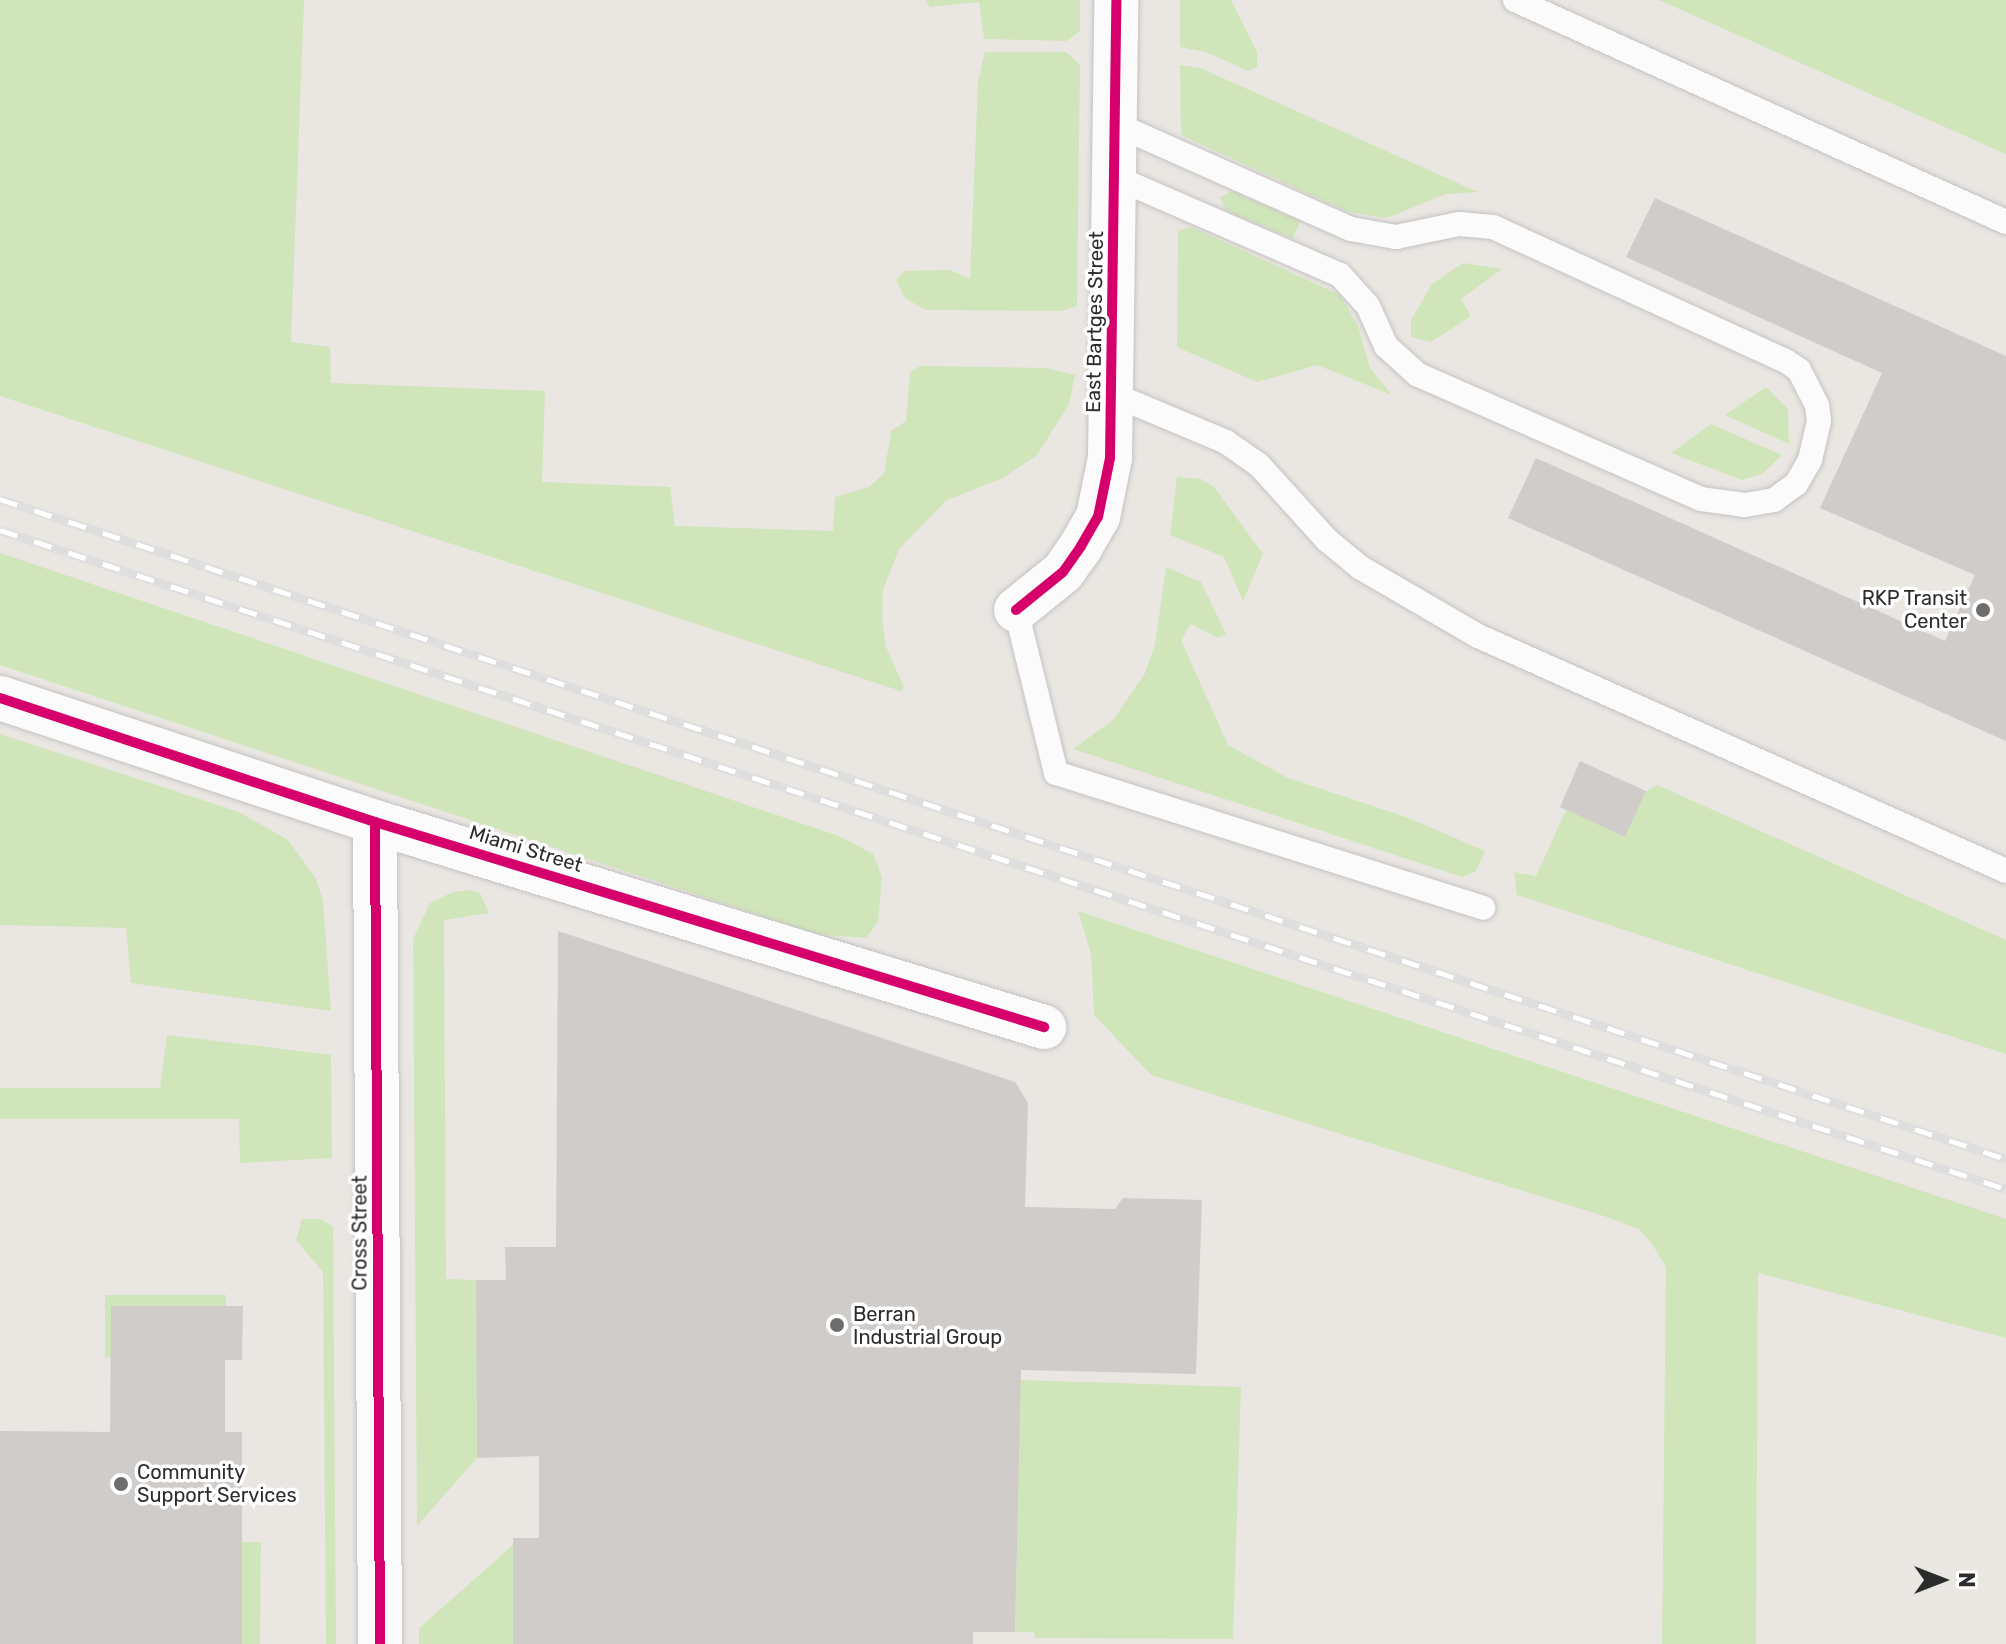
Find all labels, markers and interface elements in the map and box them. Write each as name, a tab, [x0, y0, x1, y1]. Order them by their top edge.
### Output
street label: East Bartges Street	[1081, 231, 1109, 413]
place label: RKP Transit Center	[1861, 586, 1967, 633]
marker: RKP Transit Center	[1974, 601, 1992, 619]
street label: Miami Street	[466, 820, 586, 878]
street label: Cross Street	[348, 1175, 372, 1291]
place label: Berran Industrial Group	[853, 1302, 1002, 1349]
marker: Berran Industrial Group	[828, 1316, 846, 1334]
place label: Community Support Services	[137, 1460, 297, 1507]
marker: Community Support Services	[112, 1475, 130, 1493]
north arrow	[1902, 1540, 1982, 1620]
text: N	[1953, 1572, 1980, 1588]

